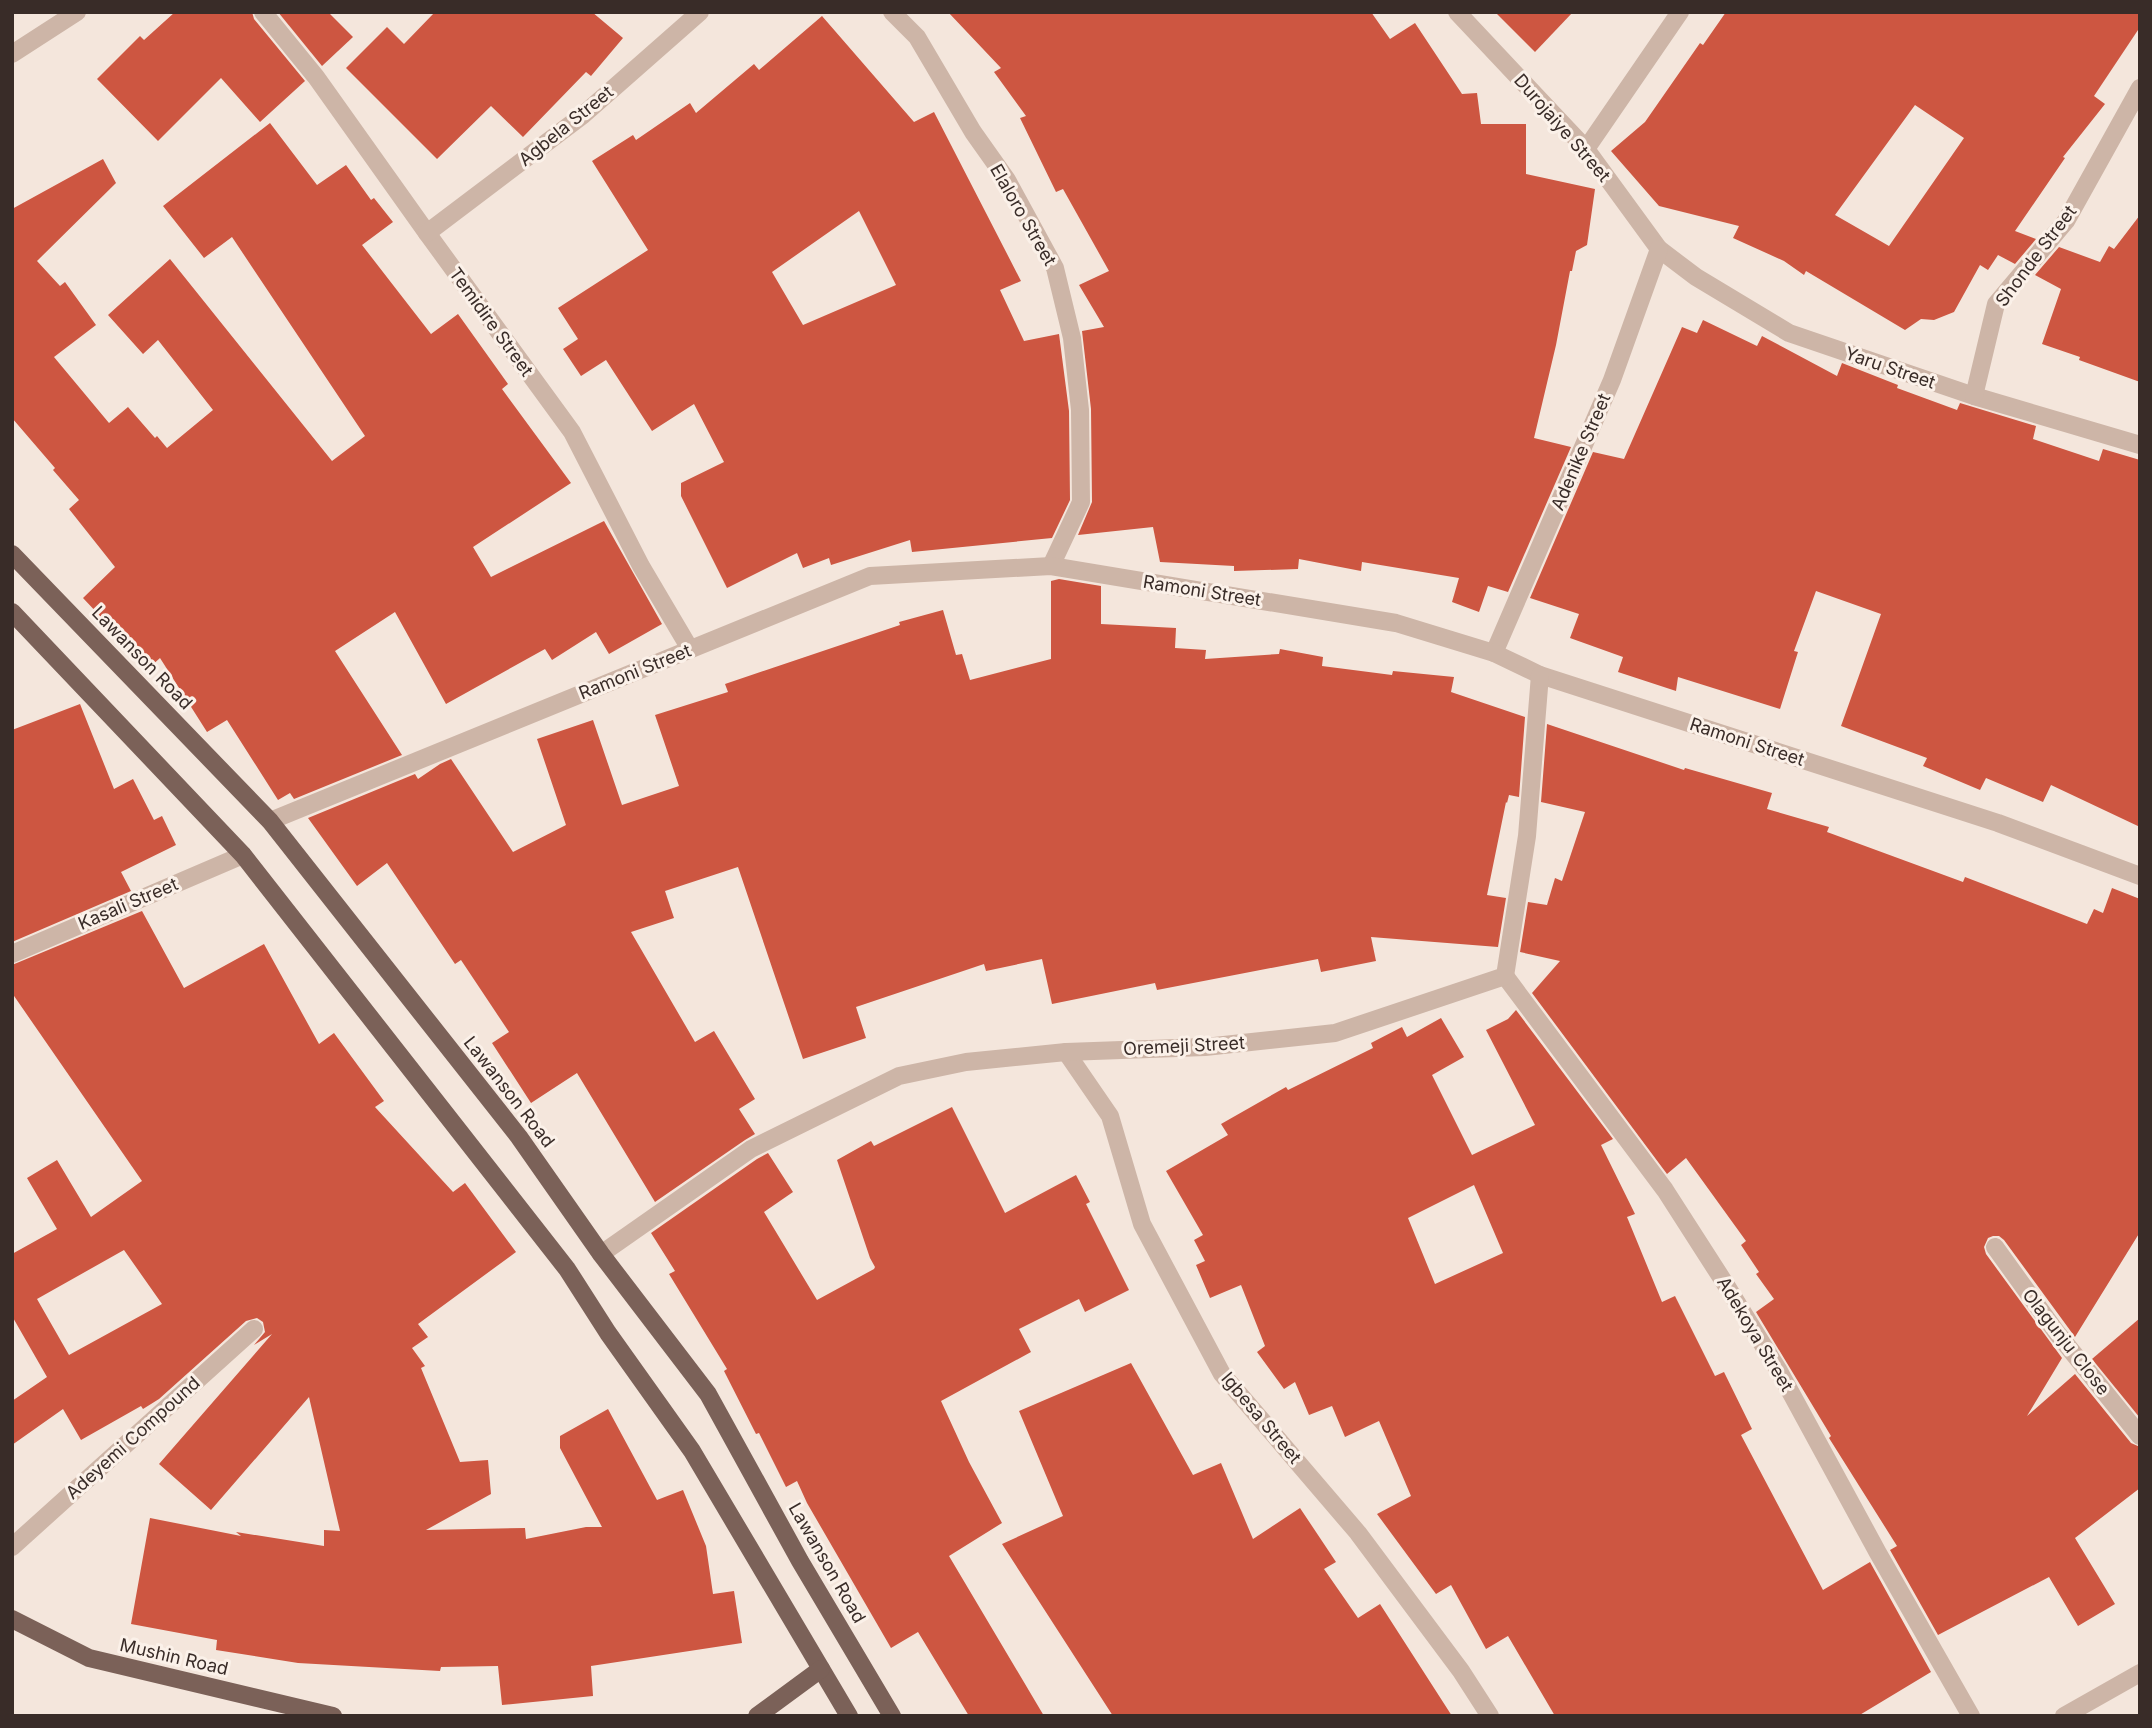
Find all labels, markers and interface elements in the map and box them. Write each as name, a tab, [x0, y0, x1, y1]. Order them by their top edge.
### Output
street label: Durojaiye Street	[1510, 70, 1615, 186]
street label: Agbela Street	[514, 81, 617, 170]
street label: Elaloro Street	[986, 160, 1061, 269]
street label: Shonde Street	[1991, 201, 2080, 310]
street label: Temidire Street	[445, 263, 538, 380]
street label: Yaru Street	[1842, 342, 1938, 393]
street label: Adenike Street	[1546, 390, 1615, 513]
street label: Ramoni Street	[1142, 571, 1263, 610]
street label: Lawanson Road	[88, 602, 197, 714]
street label: Ramoni Street	[576, 639, 694, 704]
street label: Ramoni Street	[1687, 713, 1807, 770]
street label: Kasali Street	[75, 873, 181, 934]
street label: Lawanson Road	[460, 1032, 559, 1151]
street label: Oremeji Street	[1123, 1032, 1245, 1059]
street label: Adekoya Street	[1713, 1273, 1798, 1395]
street label: Olagunju Close	[2018, 1284, 2114, 1399]
street label: Igbesa Street	[1217, 1368, 1306, 1468]
street label: Adeyemi Compound	[61, 1372, 204, 1503]
street label: Lawanson Road	[785, 1499, 870, 1627]
street label: Mushin Road	[118, 1634, 230, 1679]

